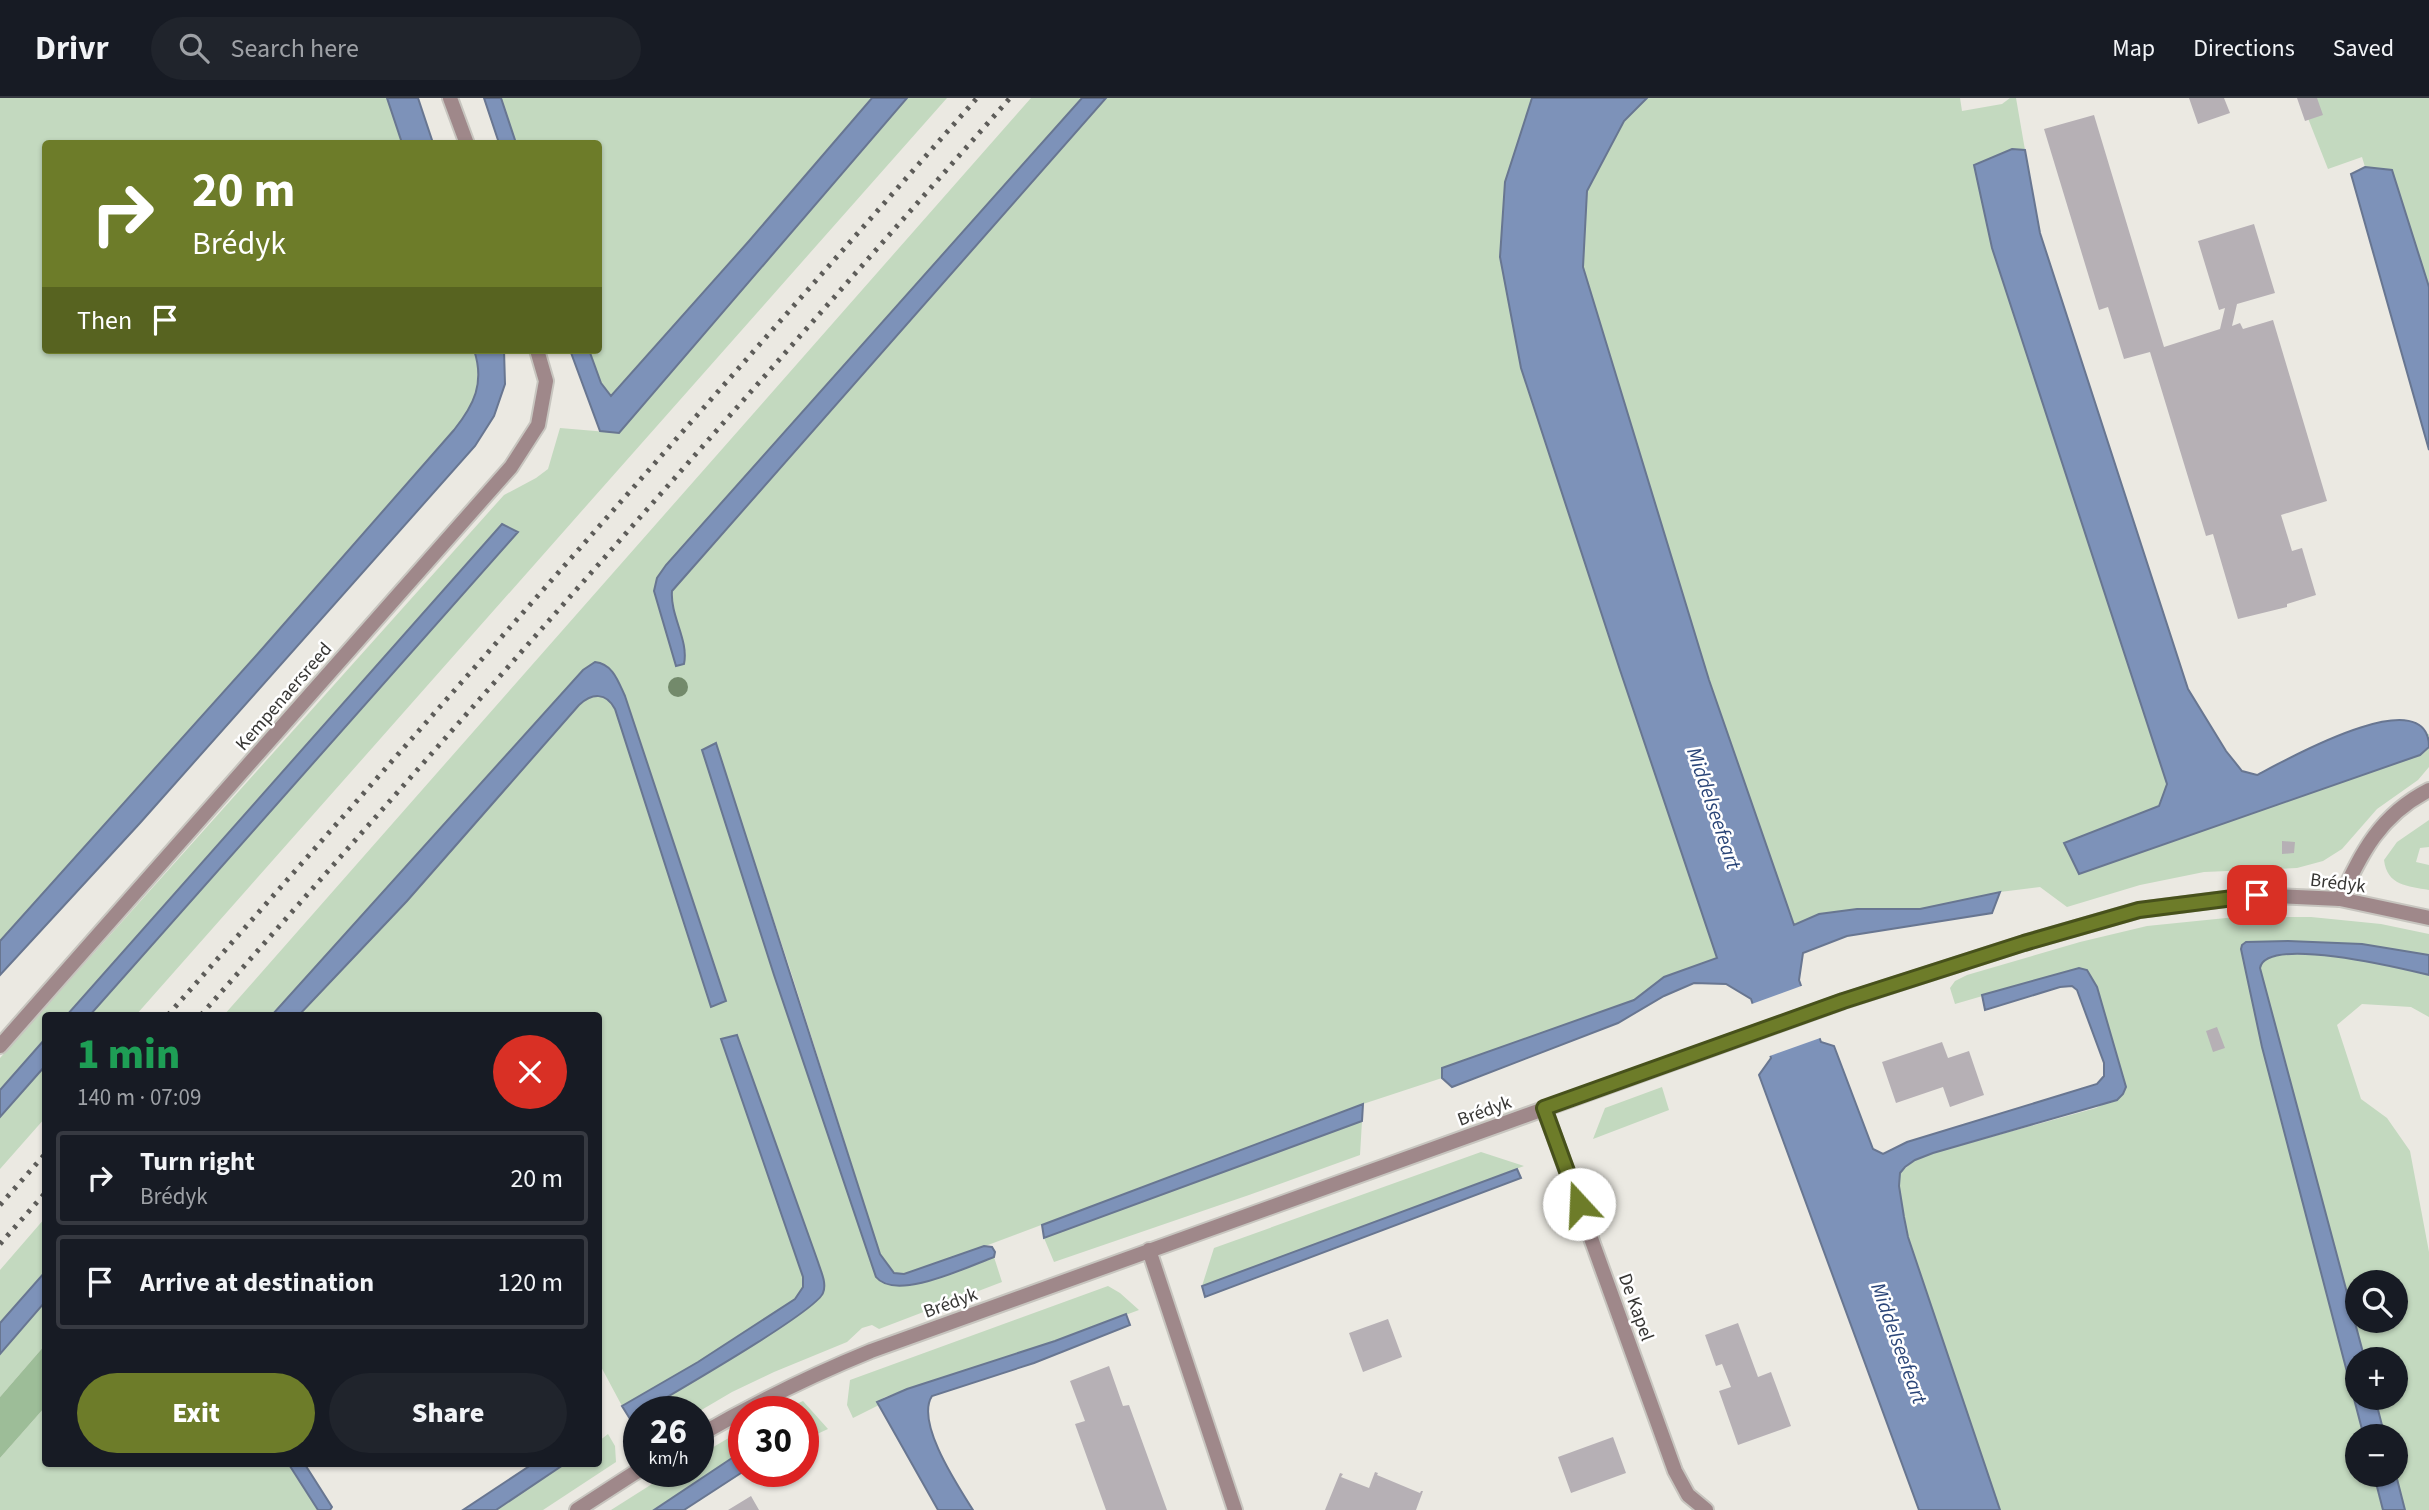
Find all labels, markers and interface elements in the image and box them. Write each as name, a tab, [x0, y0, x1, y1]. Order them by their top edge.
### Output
search box	[151, 17, 641, 80]
text: Drivr	[35, 25, 109, 72]
icon: search	[175, 29, 213, 67]
text: Search here	[231, 30, 359, 67]
text: Map	[2112, 31, 2155, 66]
text: Directions	[2193, 31, 2295, 66]
text: Saved	[2333, 31, 2394, 66]
text: 20 m	[192, 156, 296, 226]
icon: right	[77, 168, 168, 259]
text: Brédyk	[192, 221, 286, 267]
icon: arrive	[146, 301, 184, 339]
text: Then	[77, 302, 132, 339]
street label: Kempenaersreed	[229, 637, 339, 757]
water label: Middelseefeart	[1679, 743, 1749, 874]
pin	[2227, 865, 2287, 925]
street label: Brédyk	[2308, 867, 2368, 900]
icon: arrive	[2238, 876, 2276, 914]
text: 1 min	[77, 1025, 180, 1085]
button: close	[493, 1035, 567, 1109]
text: 140 m · 07:09	[77, 1081, 201, 1114]
street label: Brédyk	[1454, 1089, 1516, 1134]
text: Turn right	[140, 1143, 255, 1180]
icon: right	[81, 1159, 119, 1197]
text: 20 m	[510, 1160, 563, 1197]
position arrow	[1542, 1167, 1616, 1241]
text: Brédyk	[140, 1180, 208, 1213]
icon: arrive	[81, 1263, 119, 1301]
text: Arrive at destination	[140, 1264, 374, 1301]
text: 120 m	[497, 1264, 563, 1301]
street label: De Kapel	[1611, 1270, 1660, 1345]
map controls	[2345, 1270, 2408, 1487]
button: search	[2345, 1270, 2408, 1333]
water label: Middelseefeart	[1863, 1278, 1935, 1409]
street label: Brédyk	[920, 1281, 982, 1326]
button: +	[2345, 1347, 2408, 1410]
button: Exit	[77, 1373, 315, 1453]
button: Share	[329, 1373, 567, 1453]
speed limit sign: 30	[728, 1396, 819, 1487]
text: 26	[650, 1407, 687, 1457]
button: −	[2345, 1424, 2408, 1487]
text: km/h	[649, 1446, 688, 1471]

